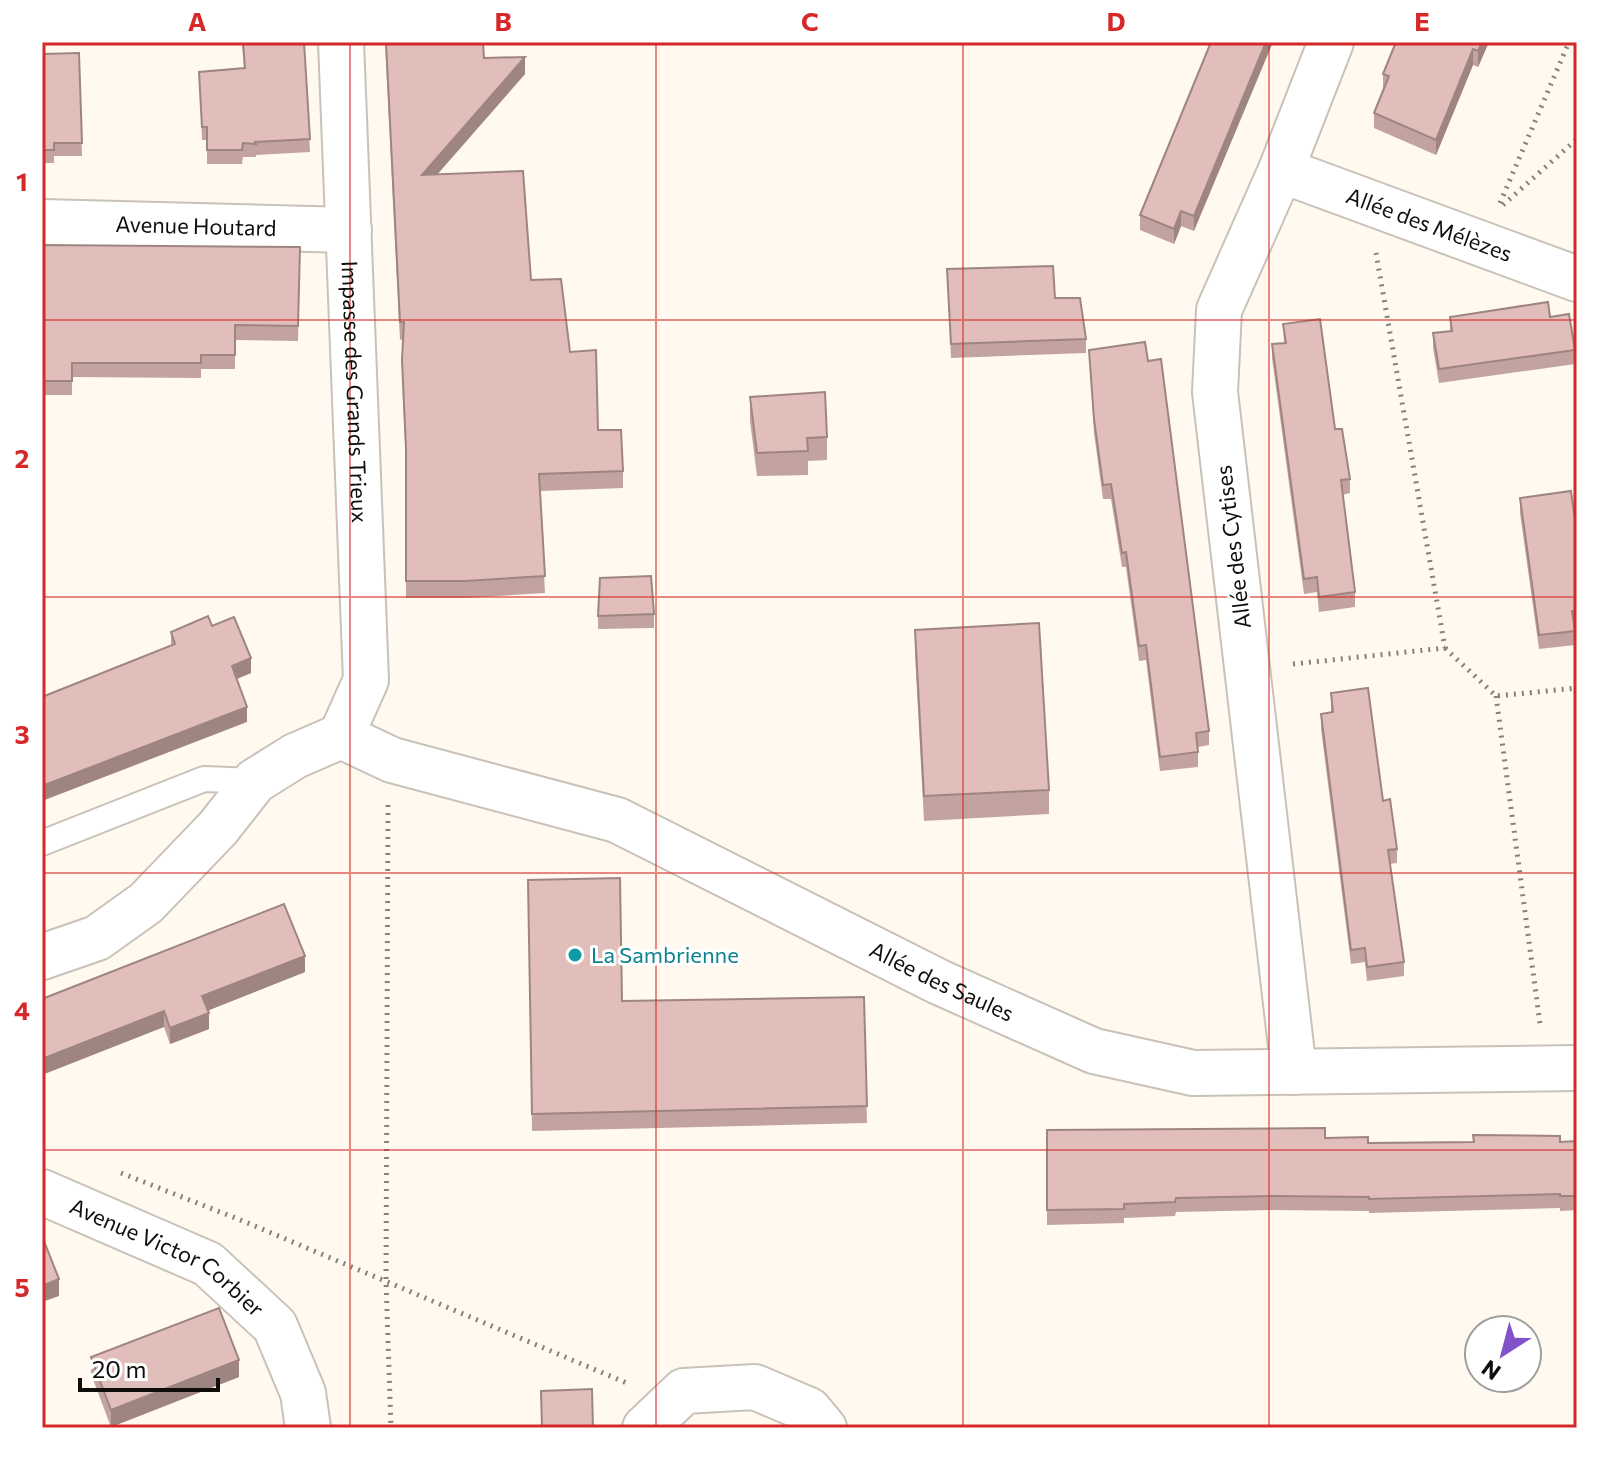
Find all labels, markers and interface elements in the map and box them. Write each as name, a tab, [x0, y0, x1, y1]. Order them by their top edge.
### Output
text: A	[188, 5, 207, 36]
text: B	[494, 5, 512, 36]
text: C	[801, 5, 819, 36]
text: D	[1106, 5, 1126, 36]
text: E	[1414, 5, 1430, 36]
text: 1	[16, 165, 28, 196]
street label: Allée des Mélèzes	[1343, 181, 1516, 267]
street label: Avenue Houtard	[115, 210, 277, 241]
street label: Impasse des Grands Trieux	[337, 260, 374, 524]
text: 2	[15, 442, 29, 473]
street label: Allée des Cytises	[1209, 464, 1256, 630]
text: 3	[14, 718, 30, 749]
street label: Allée des Saules	[865, 935, 1018, 1027]
place label: La Sambrienne	[591, 941, 739, 968]
marker: La Sambrienne	[566, 946, 584, 964]
text: 4	[14, 994, 30, 1025]
street label: Avenue Victor Corbier	[66, 1192, 270, 1322]
text: 5	[14, 1271, 30, 1302]
north arrow	[1463, 1314, 1543, 1394]
scale bar	[80, 1342, 218, 1392]
text: 20 m	[92, 1354, 146, 1383]
text: N	[1476, 1355, 1506, 1386]

